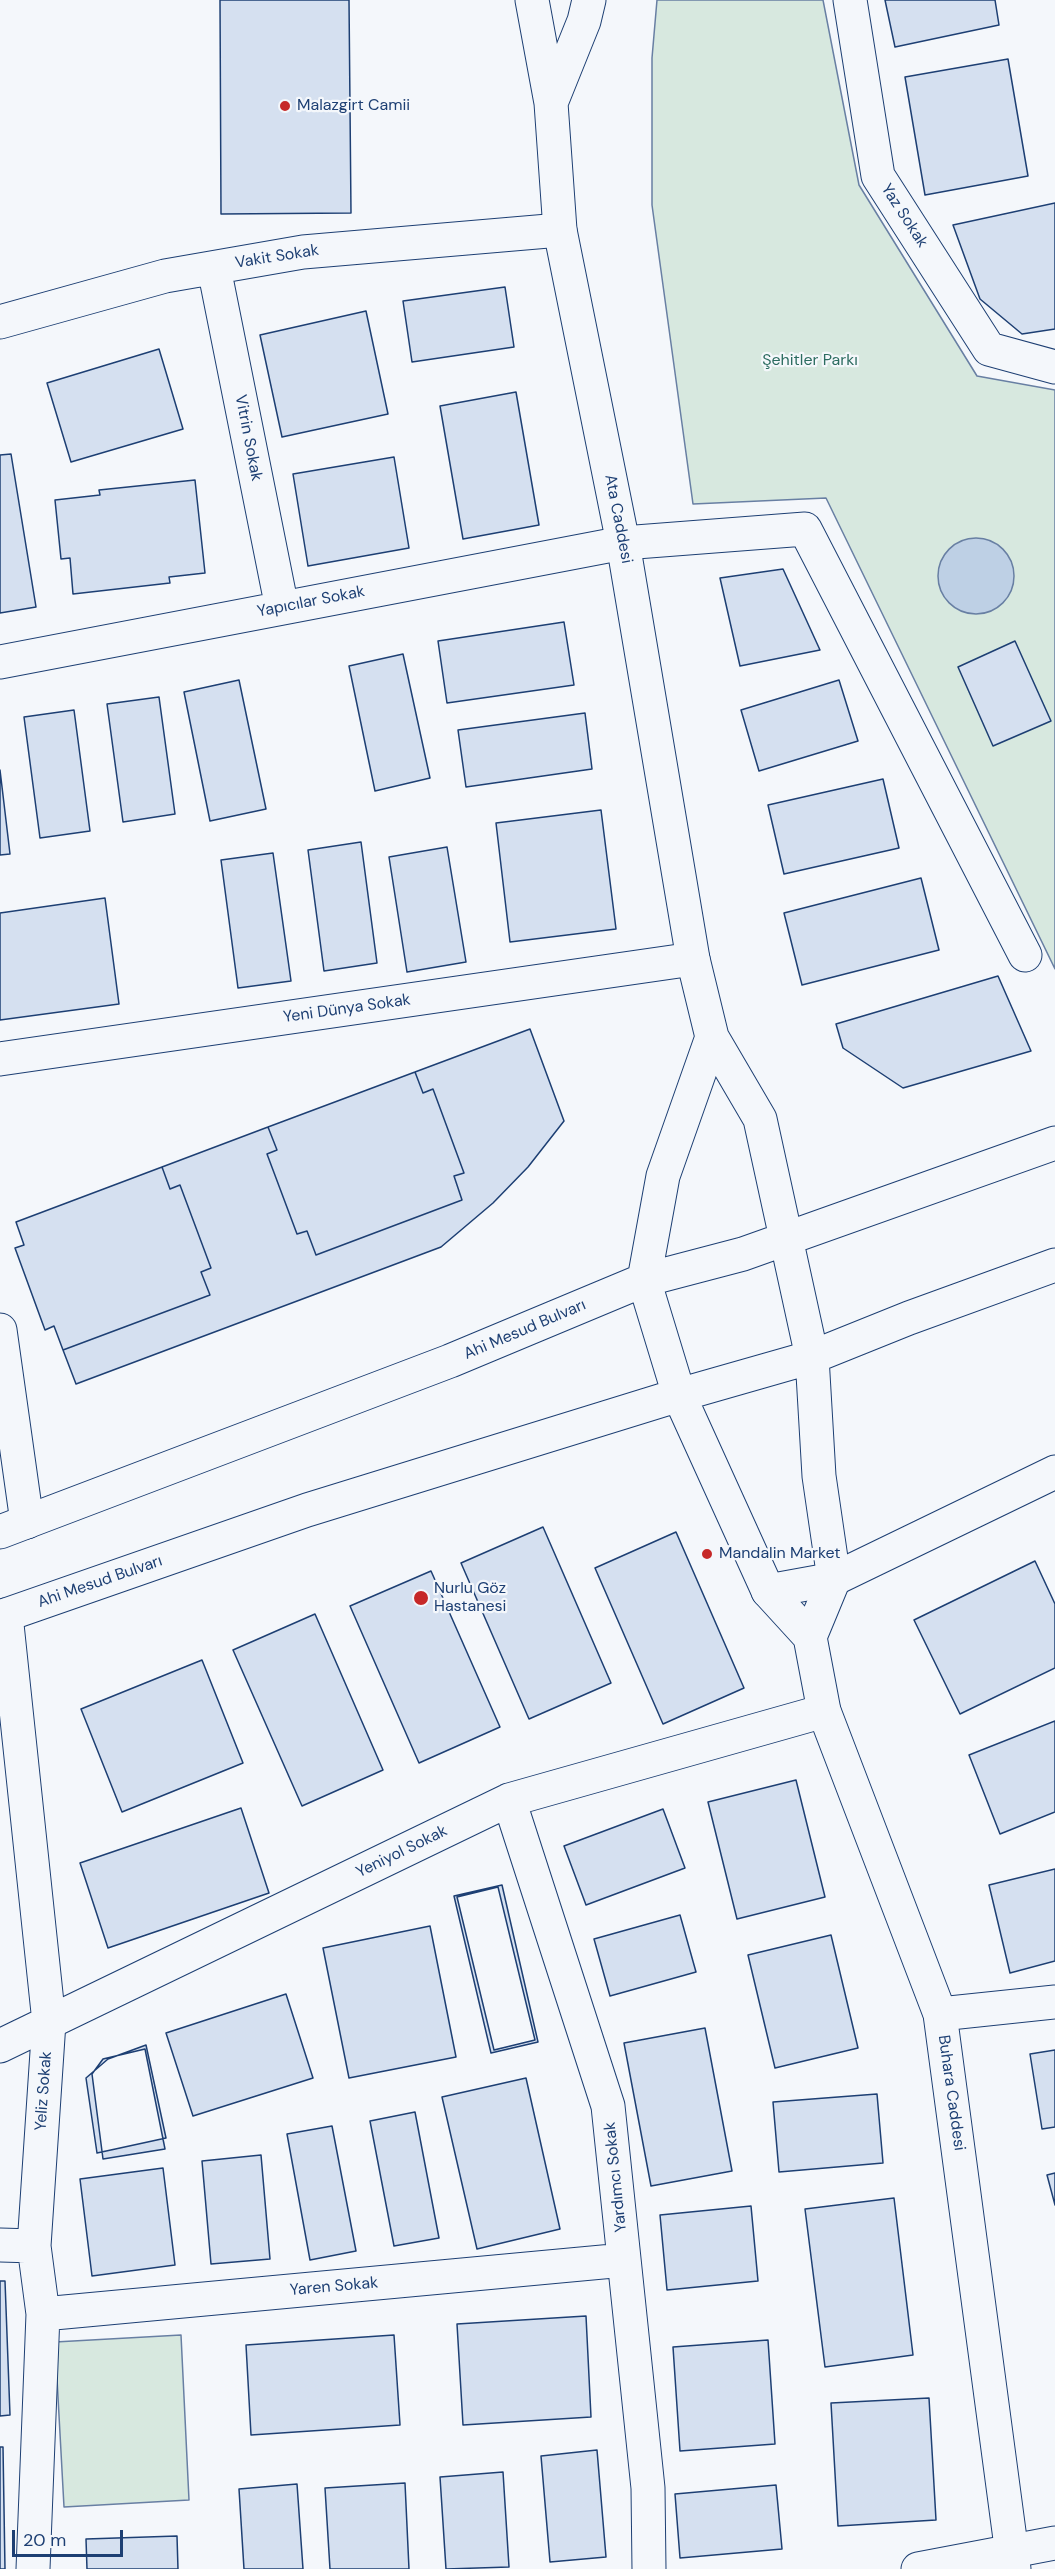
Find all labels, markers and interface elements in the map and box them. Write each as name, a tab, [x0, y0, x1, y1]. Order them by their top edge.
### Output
place label: Malazgirt Camii	[297, 96, 410, 116]
marker: Malazgirt Camii	[278, 99, 292, 113]
street label: Yaz Sokak	[876, 181, 932, 251]
street label: Vakit Sokak	[234, 241, 320, 273]
park label: Şehitler Parkı	[762, 351, 858, 371]
street label: Vitrin Sokak	[230, 393, 266, 483]
street label: Ata Caddesi	[600, 473, 636, 565]
street label: Yapıcılar Sokak	[256, 582, 366, 622]
street label: Yeni Dünya Sokak	[282, 991, 412, 1027]
street label: Ahi Mesud Bulvarı	[461, 1296, 589, 1364]
place label: Mandalin Market	[719, 1544, 841, 1564]
marker: Mandalin Market	[700, 1547, 714, 1561]
street label: Ahi Mesud Bulvarı	[35, 1552, 165, 1612]
place label: Nurlu Göz Hastanesi	[434, 1579, 506, 1617]
marker: Nurlu Göz Hastanesi	[412, 1589, 430, 1607]
street label: Yeniyol Sokak	[353, 1822, 451, 1882]
street label: Buhara Caddesi	[933, 2034, 969, 2152]
street label: Yeliz Sokak	[32, 2051, 56, 2131]
street label: Yardımcı Sokak	[601, 2121, 631, 2233]
street label: Yaren Sokak	[289, 2274, 379, 2300]
scale bar	[15, 2518, 126, 2556]
text: 20 m	[23, 2528, 66, 2552]

